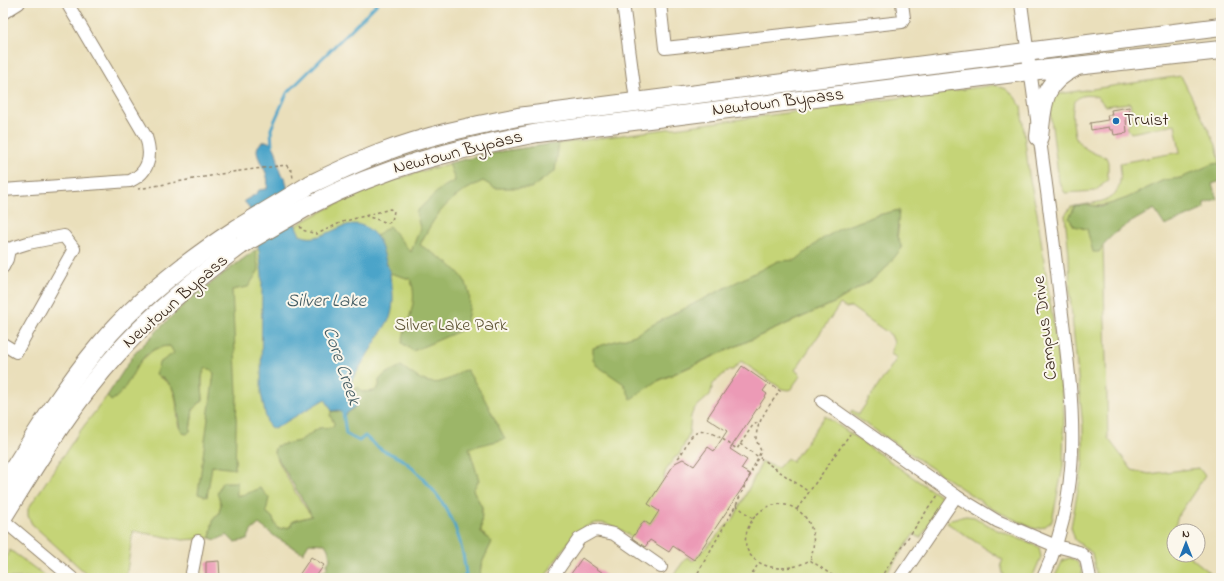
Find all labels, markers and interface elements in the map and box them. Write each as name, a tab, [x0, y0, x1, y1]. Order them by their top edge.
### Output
street label: Newtown Bypass	[711, 82, 845, 124]
place label: Truist	[1124, 108, 1169, 134]
marker: Truist	[1111, 116, 1121, 126]
street label: Newtown Bypass	[391, 124, 525, 182]
street label: Newtown Bypass	[117, 249, 235, 355]
street label: Campus Drive	[1027, 273, 1065, 382]
water label: Silver Lake	[286, 288, 367, 315]
park label: Silver Lake Park	[395, 313, 508, 339]
water label: Core Creek	[315, 323, 367, 409]
north arrow	[1166, 523, 1206, 563]
text: N	[1182, 526, 1190, 542]

